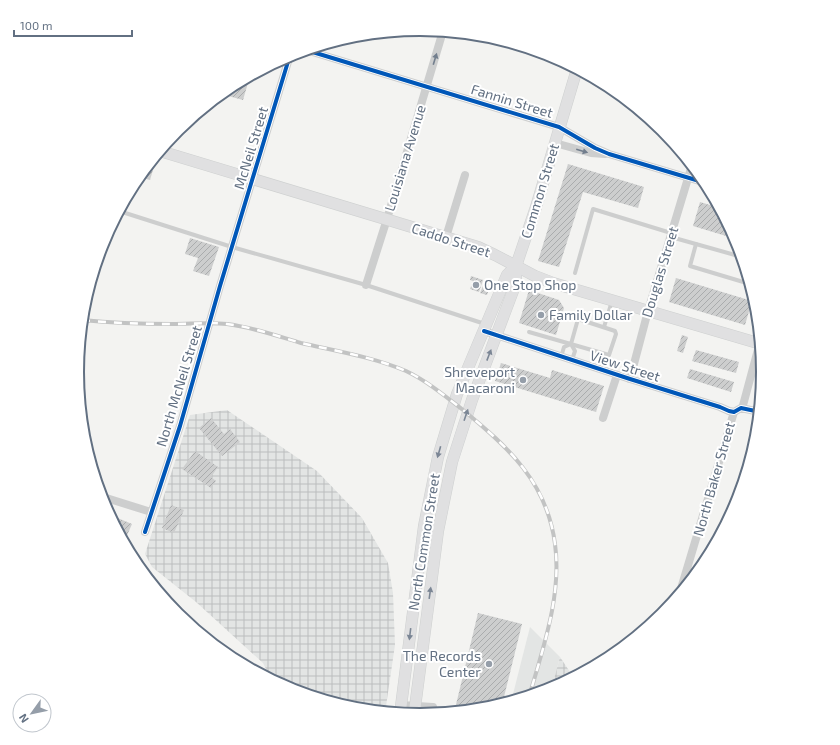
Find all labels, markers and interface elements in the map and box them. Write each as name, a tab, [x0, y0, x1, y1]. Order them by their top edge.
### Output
scale bar	[14, 12, 132, 38]
text: 100 m	[20, 18, 52, 32]
one-way arrow	[432, 52, 438, 64]
street label: Fannin Street	[469, 80, 555, 121]
street label: Louisiana Avenue	[380, 103, 429, 213]
street label: McNeil Street	[230, 104, 271, 191]
street label: Common Street	[517, 141, 562, 240]
one-way arrow	[575, 148, 588, 154]
street label: Caddo Street	[410, 219, 493, 260]
street label: Douglas Street	[638, 224, 681, 319]
place label: One Stop Shop	[484, 276, 576, 293]
marker: One Stop Shop	[471, 280, 481, 290]
place label: Family Dollar	[549, 306, 633, 323]
marker: Family Dollar	[536, 310, 546, 320]
street label: North McNeil Street	[152, 323, 205, 449]
street label: View Street	[588, 346, 662, 385]
one-way arrow	[486, 348, 492, 360]
place label: Shreveport Macaroni	[444, 363, 515, 396]
marker: Shreveport Macaroni	[518, 375, 528, 385]
one-way arrow	[464, 408, 470, 420]
street label: North Baker Street	[689, 420, 738, 538]
one-way arrow	[436, 447, 442, 459]
street label: North Common Street	[404, 472, 443, 612]
one-way arrow	[427, 587, 433, 600]
one-way arrow	[407, 628, 413, 640]
place label: The Records Center	[403, 647, 481, 680]
marker: The Records Center	[484, 659, 494, 669]
north arrow	[12, 693, 52, 733]
text: N	[16, 712, 31, 726]

